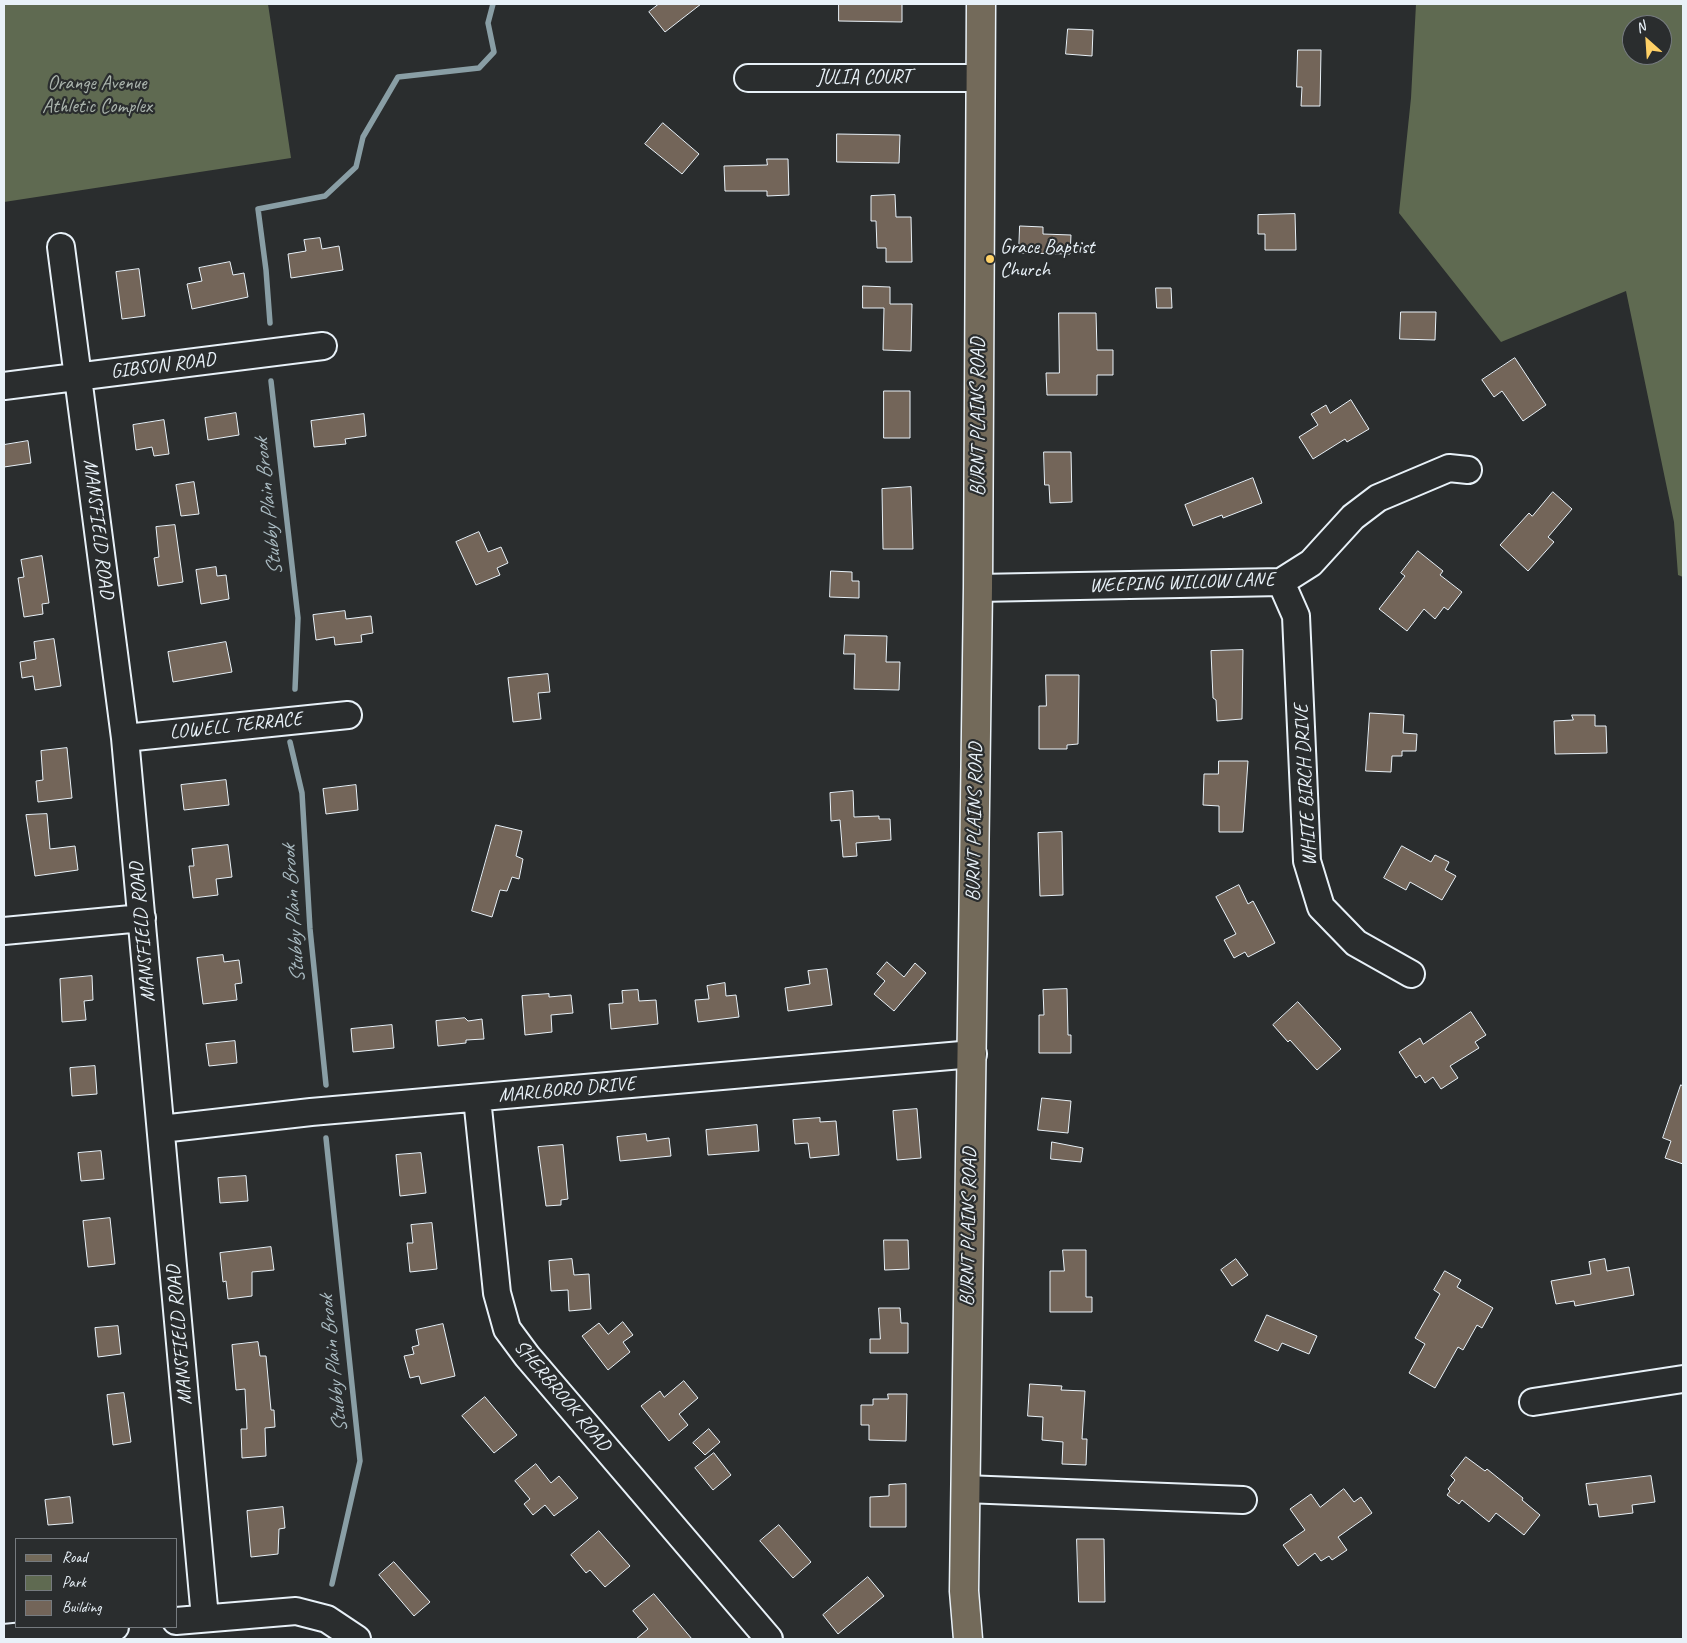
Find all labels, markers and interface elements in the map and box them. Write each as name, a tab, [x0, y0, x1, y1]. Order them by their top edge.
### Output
north arrow	[1622, 15, 1672, 65]
text: N	[1633, 17, 1648, 37]
street label: JULIA COURT	[817, 66, 911, 90]
park label: Orange Avenue Athletic Complex	[42, 72, 152, 119]
place label: Grace Baptist Church	[1000, 236, 1094, 283]
marker: Grace Baptist Church	[984, 253, 996, 265]
street label: BURNT PLAINS ROAD	[967, 338, 991, 496]
street label: GIBSON ROAD	[109, 348, 217, 384]
water label: Stubby Plain Brook	[249, 437, 289, 577]
street label: MANSFIELD ROAD	[78, 458, 118, 600]
street label: WEEPING WILLOW LANE	[1089, 568, 1275, 598]
street label: WHITE BIRCH DRIVE	[1290, 703, 1322, 867]
street label: LOWELL TERRACE	[169, 707, 303, 745]
street label: BURNT PLAINS ROAD	[962, 742, 988, 902]
water label: Stubby Plain Brook	[277, 844, 311, 984]
street label: MANSFIELD ROAD	[125, 861, 161, 1003]
street label: MARLBORO DRIVE	[497, 1072, 637, 1108]
street label: BURNT PLAINS ROAD	[956, 1147, 982, 1307]
street label: MANSFIELD ROAD	[162, 1264, 198, 1406]
water label: Stubby Plain Brook	[314, 1294, 354, 1434]
street label: SHERBROOK ROAD	[508, 1335, 616, 1457]
legend	[15, 1538, 178, 1628]
text: Road	[62, 1548, 87, 1567]
text: Park	[62, 1573, 86, 1592]
text: Building	[62, 1598, 101, 1617]

